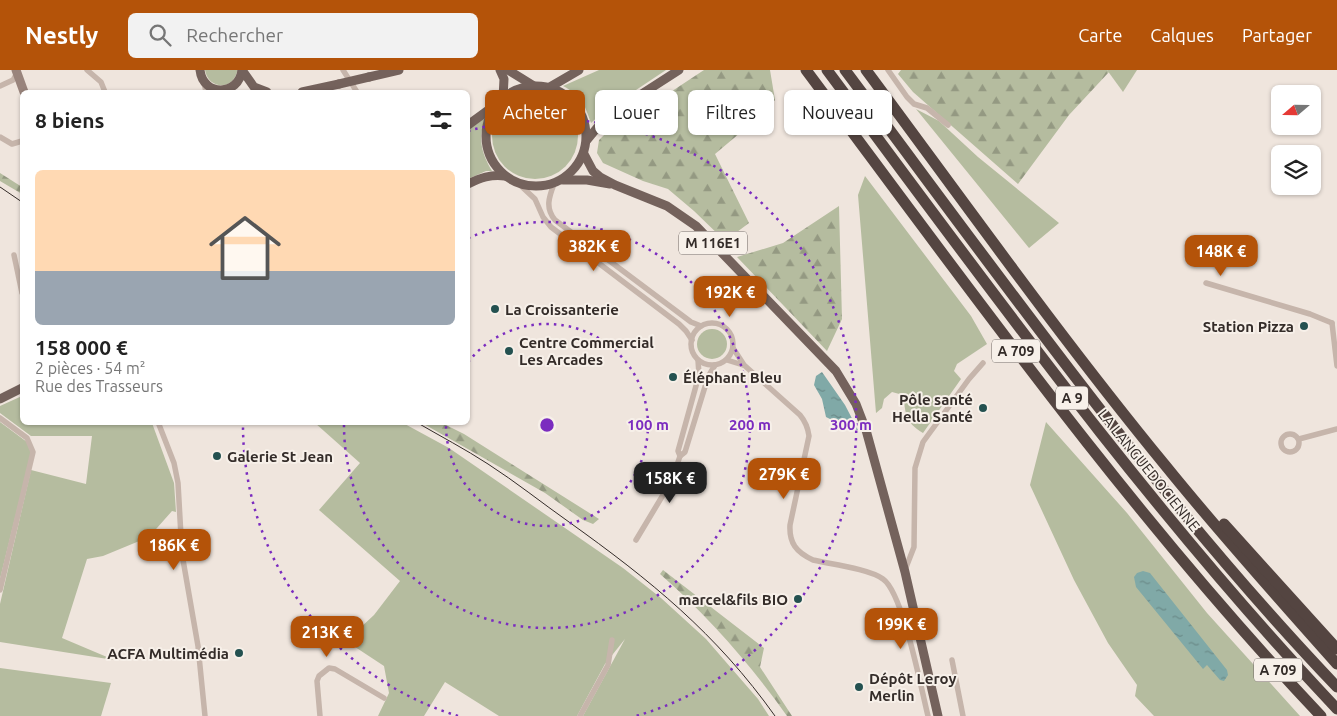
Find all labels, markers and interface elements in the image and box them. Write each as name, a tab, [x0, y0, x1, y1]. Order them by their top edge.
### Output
search box	[128, 13, 478, 58]
icon: search	[146, 21, 174, 49]
text: Nestly	[25, 22, 98, 49]
text: Rechercher	[186, 24, 283, 46]
text: Carte	[1078, 25, 1122, 45]
text: Calques	[1150, 25, 1214, 45]
text: Partager	[1242, 25, 1312, 45]
north arrow	[1271, 85, 1321, 135]
map controls	[1271, 85, 1321, 195]
chip: Acheter	[485, 90, 585, 135]
chip: Louer	[595, 90, 678, 135]
chip: Filtres	[688, 90, 774, 135]
chip: Nouveau	[784, 90, 892, 135]
icon: filters	[427, 106, 455, 134]
text: 8 biens	[35, 108, 105, 132]
button: layers	[1271, 145, 1321, 195]
icon: home	[200, 203, 290, 293]
pin: 382K €	[553, 230, 635, 272]
road number: M 116E1	[679, 232, 747, 254]
pin: 148K €	[1180, 234, 1262, 277]
text: 382K €	[569, 237, 619, 255]
text: 148K €	[1196, 242, 1246, 260]
pin: 192K €	[689, 276, 771, 318]
text: 192K €	[705, 283, 755, 301]
place label: La Croissanterie	[505, 301, 619, 318]
marker: La Croissanterie	[489, 303, 501, 315]
place label: Station Pizza	[1203, 318, 1294, 335]
marker: Station Pizza	[1298, 320, 1310, 332]
place label: Centre Commercial Les Arcades	[519, 334, 654, 368]
text: 158 000 €	[35, 335, 128, 359]
road number: A 709	[992, 340, 1040, 362]
marker: Centre Commercial Les Arcades	[503, 345, 515, 357]
text: 2 pièces · 54 m²	[35, 359, 145, 377]
place label: Éléphant Bleu	[683, 369, 782, 386]
marker: Éléphant Bleu	[667, 371, 679, 383]
text: Rue des Trasseurs	[35, 377, 163, 395]
road number: A 9	[1056, 386, 1088, 409]
place label: Pôle santé Hella Santé	[892, 391, 973, 425]
marker: Pôle santé Hella Santé	[977, 402, 989, 414]
street label: LA LANGUEDOCIENNE	[1095, 406, 1203, 534]
centre of rings	[538, 416, 556, 434]
text: 100 m	[627, 416, 669, 433]
text: 200 m	[729, 416, 771, 433]
text: 300 m	[830, 416, 872, 433]
place label: Galerie St Jean	[227, 448, 333, 465]
marker: Galerie St Jean	[211, 450, 223, 462]
pin: 279K €	[743, 458, 825, 500]
pin: 158K €	[629, 462, 711, 504]
text: 279K €	[759, 465, 809, 483]
text: 158K €	[645, 469, 695, 487]
pin: 186K €	[133, 528, 215, 571]
text: 186K €	[149, 536, 199, 554]
place label: marcel&fils BIO	[678, 591, 788, 608]
marker: marcel&fils BIO	[792, 593, 804, 605]
pin: 199K €	[860, 608, 942, 650]
text: 199K €	[876, 615, 926, 633]
pin: 213K €	[286, 616, 368, 658]
text: 213K €	[302, 623, 352, 641]
place label: ACFA Multimédia	[107, 645, 229, 662]
marker: ACFA Multimédia	[233, 647, 245, 659]
road number: A 709	[1254, 658, 1302, 682]
place label: Dépôt Leroy Merlin	[869, 670, 956, 704]
marker: Dépôt Leroy Merlin	[853, 681, 865, 693]

